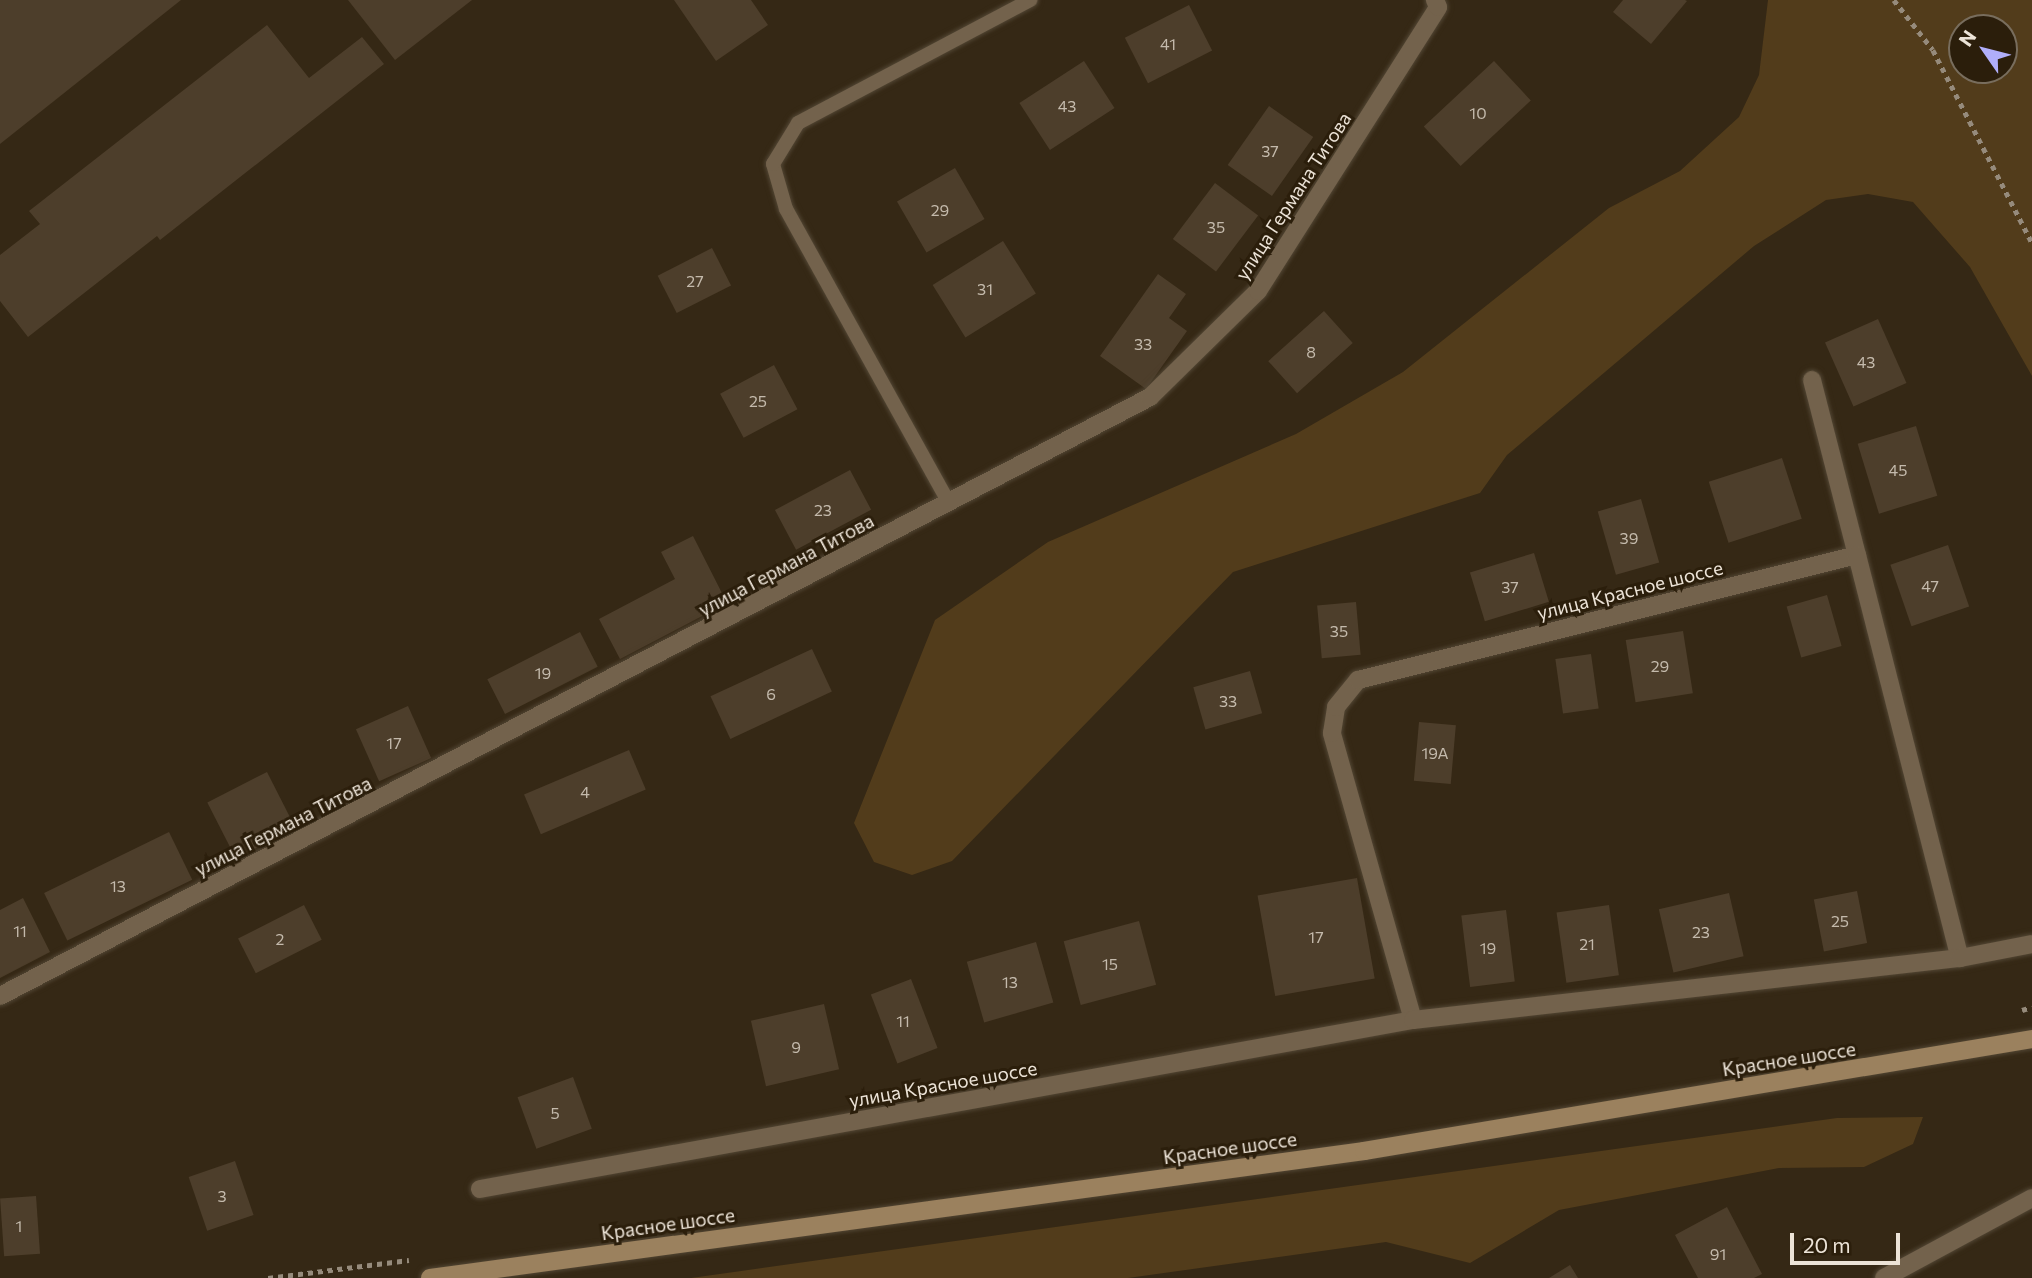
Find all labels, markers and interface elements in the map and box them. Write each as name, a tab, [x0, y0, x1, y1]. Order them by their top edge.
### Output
north arrow	[1948, 14, 2018, 84]
text: N	[1954, 25, 1981, 50]
house number: 41	[1160, 34, 1176, 54]
house number: 43	[1058, 96, 1076, 116]
house number: 10	[1469, 103, 1487, 123]
street label: улица Германа Титова	[1230, 108, 1356, 284]
house number: 37	[1261, 141, 1279, 161]
house number: 29	[931, 200, 949, 220]
house number: 35	[1207, 217, 1225, 237]
house number: 27	[686, 271, 704, 291]
house number: 31	[977, 279, 993, 299]
house number: 33	[1134, 334, 1152, 354]
house number: 8	[1306, 342, 1316, 362]
house number: 43	[1857, 352, 1875, 372]
house number: 25	[749, 391, 767, 411]
house number: 45	[1889, 460, 1907, 480]
house number: 23	[814, 500, 832, 520]
street label: улица Германа Титова	[694, 509, 878, 621]
house number: 39	[1620, 528, 1638, 548]
street label: улица Красное шоссе	[1535, 556, 1725, 624]
house number: 47	[1921, 576, 1939, 596]
house number: 37	[1501, 577, 1519, 597]
house number: 35	[1330, 621, 1348, 641]
house number: 29	[1651, 656, 1669, 676]
house number: 19	[535, 663, 551, 683]
house number: 6	[766, 684, 776, 704]
house number: 33	[1219, 691, 1237, 711]
house number: 17	[386, 733, 402, 753]
house number: 19А	[1421, 743, 1449, 763]
street label: улица Германа Титова	[191, 772, 375, 880]
house number: 4	[580, 782, 590, 802]
house number: 13	[110, 876, 126, 896]
house number: 25	[1831, 911, 1849, 931]
house number: 11	[13, 921, 27, 941]
house number: 23	[1692, 922, 1710, 942]
house number: 17	[1308, 927, 1324, 947]
house number: 2	[276, 929, 284, 949]
house number: 21	[1579, 934, 1595, 954]
house number: 19	[1480, 938, 1496, 958]
house number: 15	[1102, 954, 1118, 974]
house number: 13	[1002, 972, 1018, 992]
house number: 11	[896, 1011, 910, 1031]
house number: 9	[791, 1037, 801, 1057]
street label: Красное шоссе	[1721, 1037, 1857, 1081]
street label: улица Красное шоссе	[847, 1056, 1039, 1112]
house number: 5	[550, 1103, 560, 1123]
street label: Красное шоссе	[1162, 1127, 1298, 1169]
house number: 3	[217, 1186, 227, 1206]
street label: Красное шоссе	[600, 1203, 736, 1245]
house number: 1	[16, 1216, 22, 1236]
scale bar	[1794, 1218, 1904, 1262]
text: 20 m	[1803, 1232, 1851, 1257]
house number: 91	[1710, 1244, 1726, 1264]

